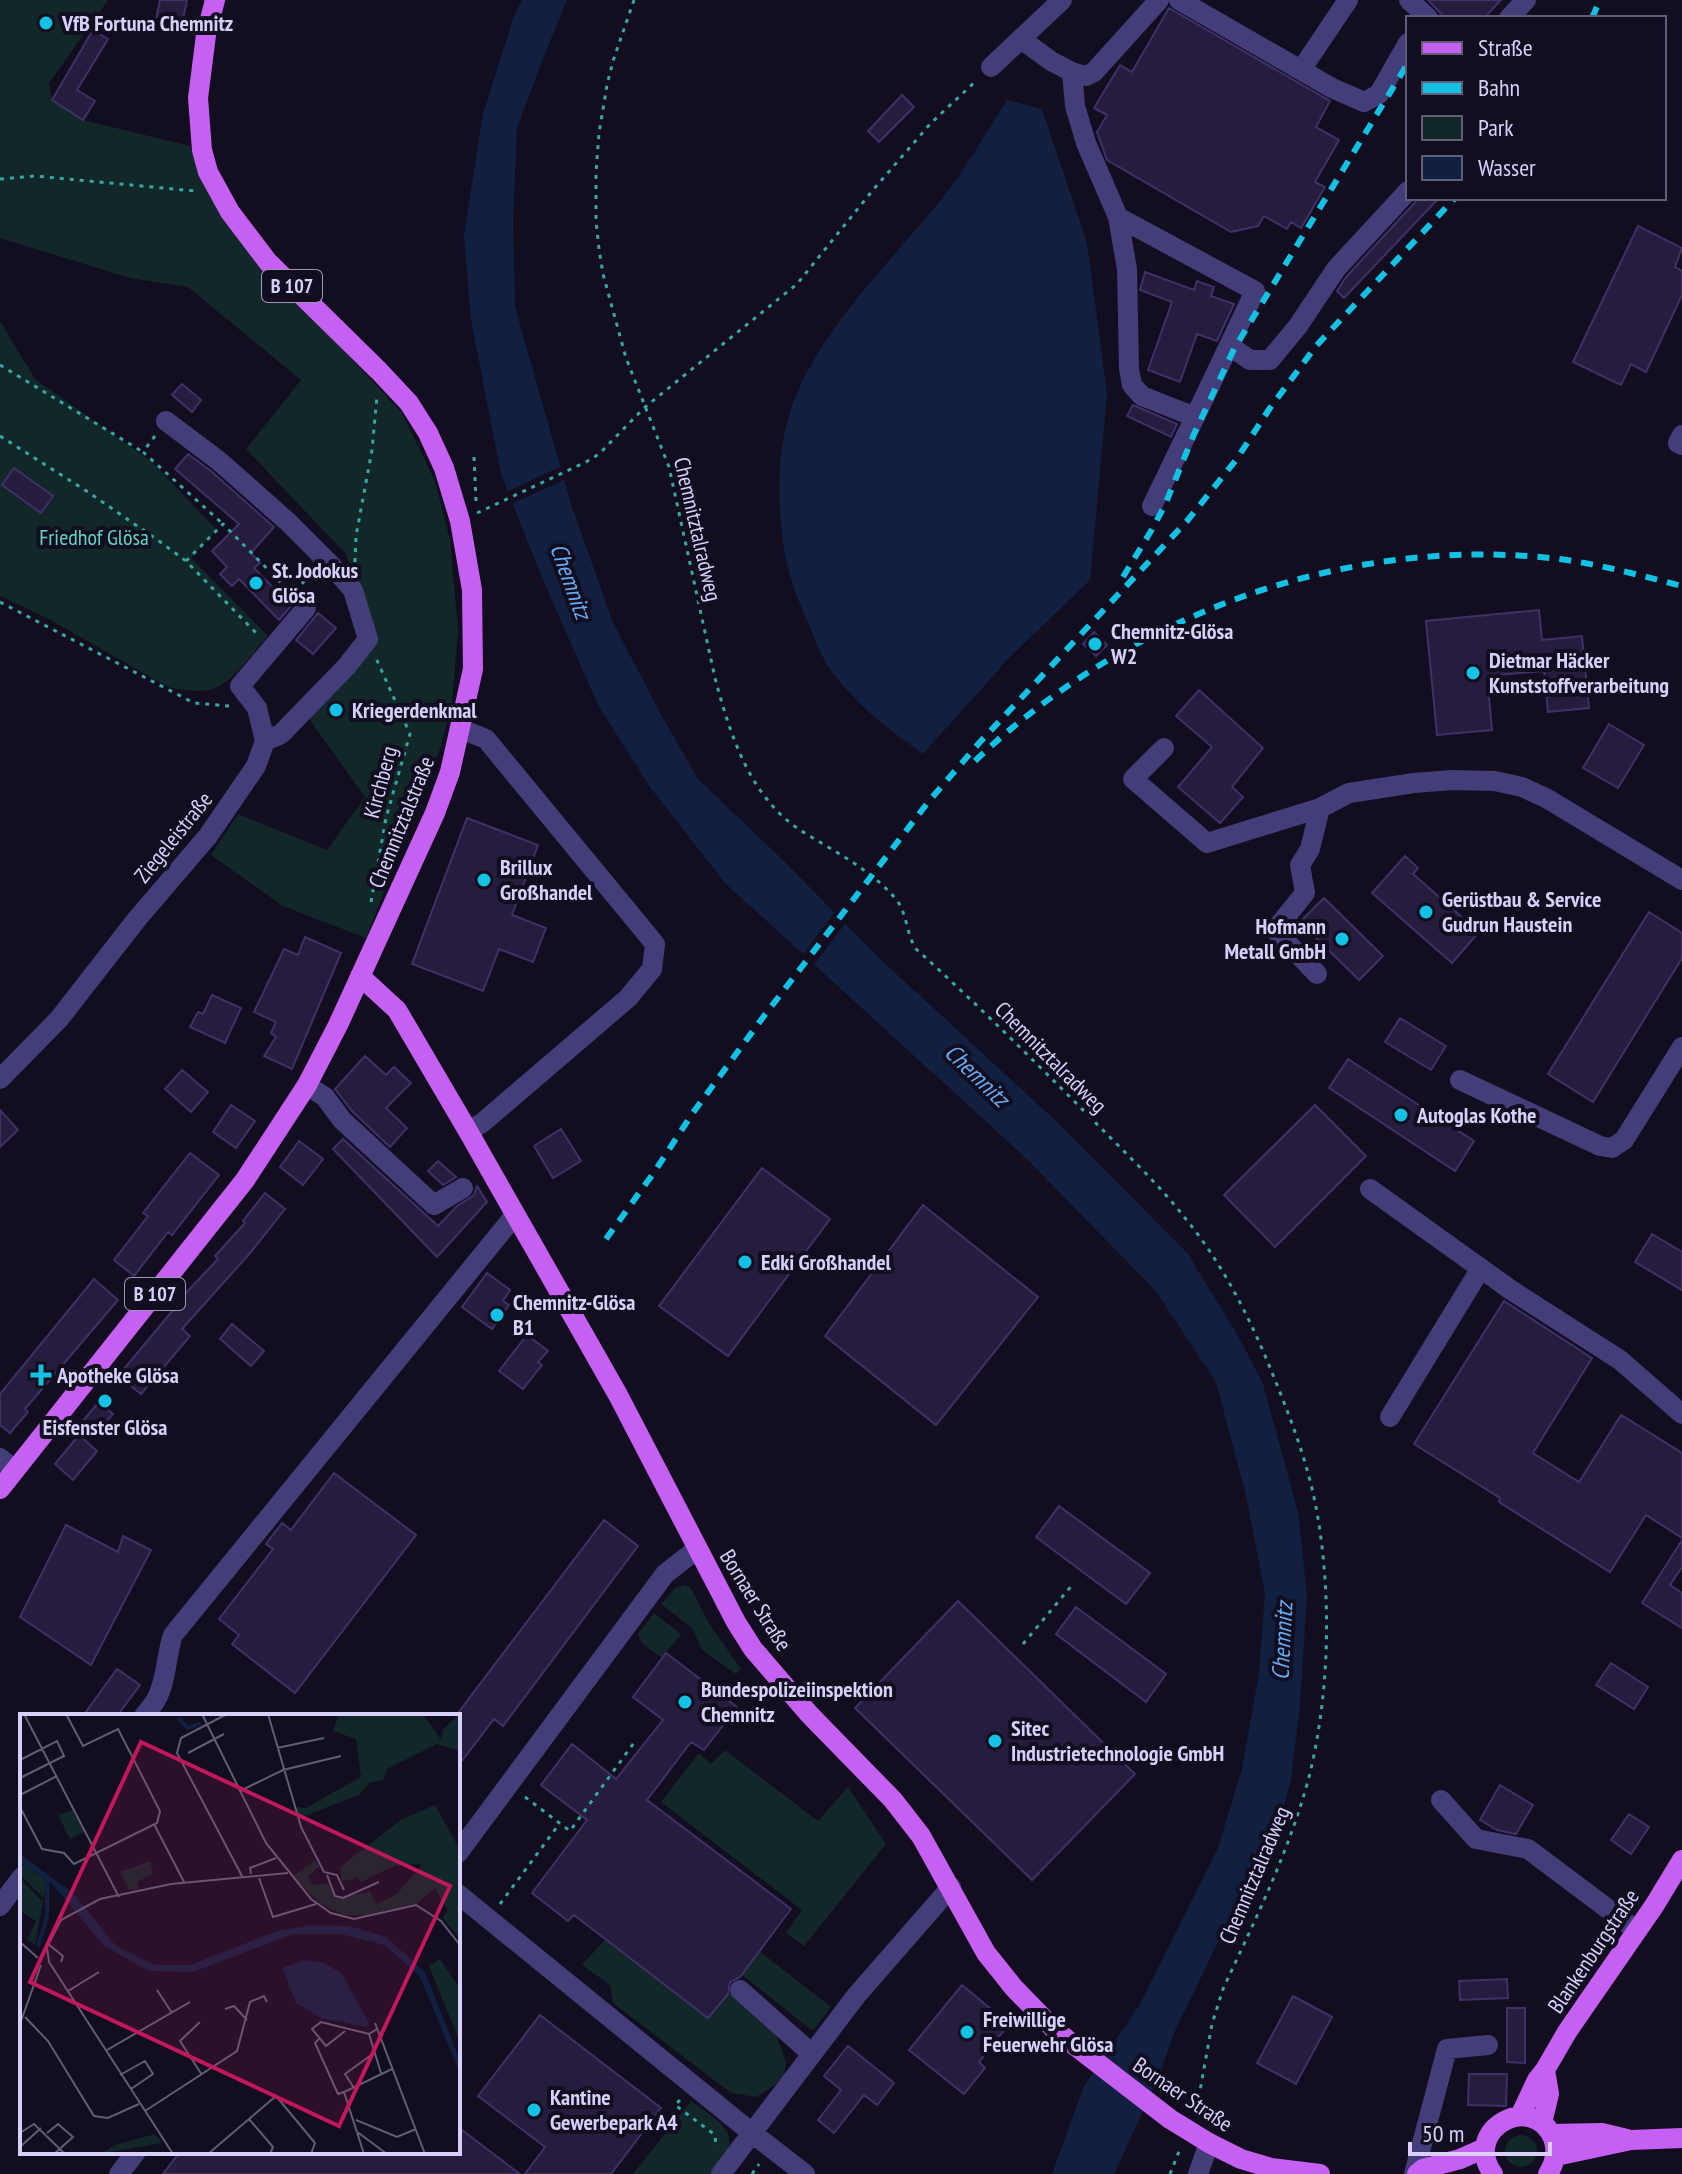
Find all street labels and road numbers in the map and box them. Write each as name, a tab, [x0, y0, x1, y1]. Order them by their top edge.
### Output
road number: B 107	[262, 270, 322, 302]
street label: Chemnitztalradweg	[668, 454, 728, 604]
street label: Kirchberg	[357, 743, 403, 821]
street label: Chemnitztalstraße	[362, 752, 440, 892]
street label: Ziegeleistraße	[128, 786, 218, 888]
street label: Chemnitztalradweg	[989, 995, 1113, 1119]
road number: B 107	[125, 1278, 185, 1310]
street label: Bornaer Straße	[714, 1544, 798, 1656]
street label: Chemnitztalradweg	[1212, 1802, 1296, 1948]
street label: Blankenburgstraße	[1541, 1884, 1645, 2018]
street label: Bornaer Straße	[1128, 2050, 1238, 2138]

